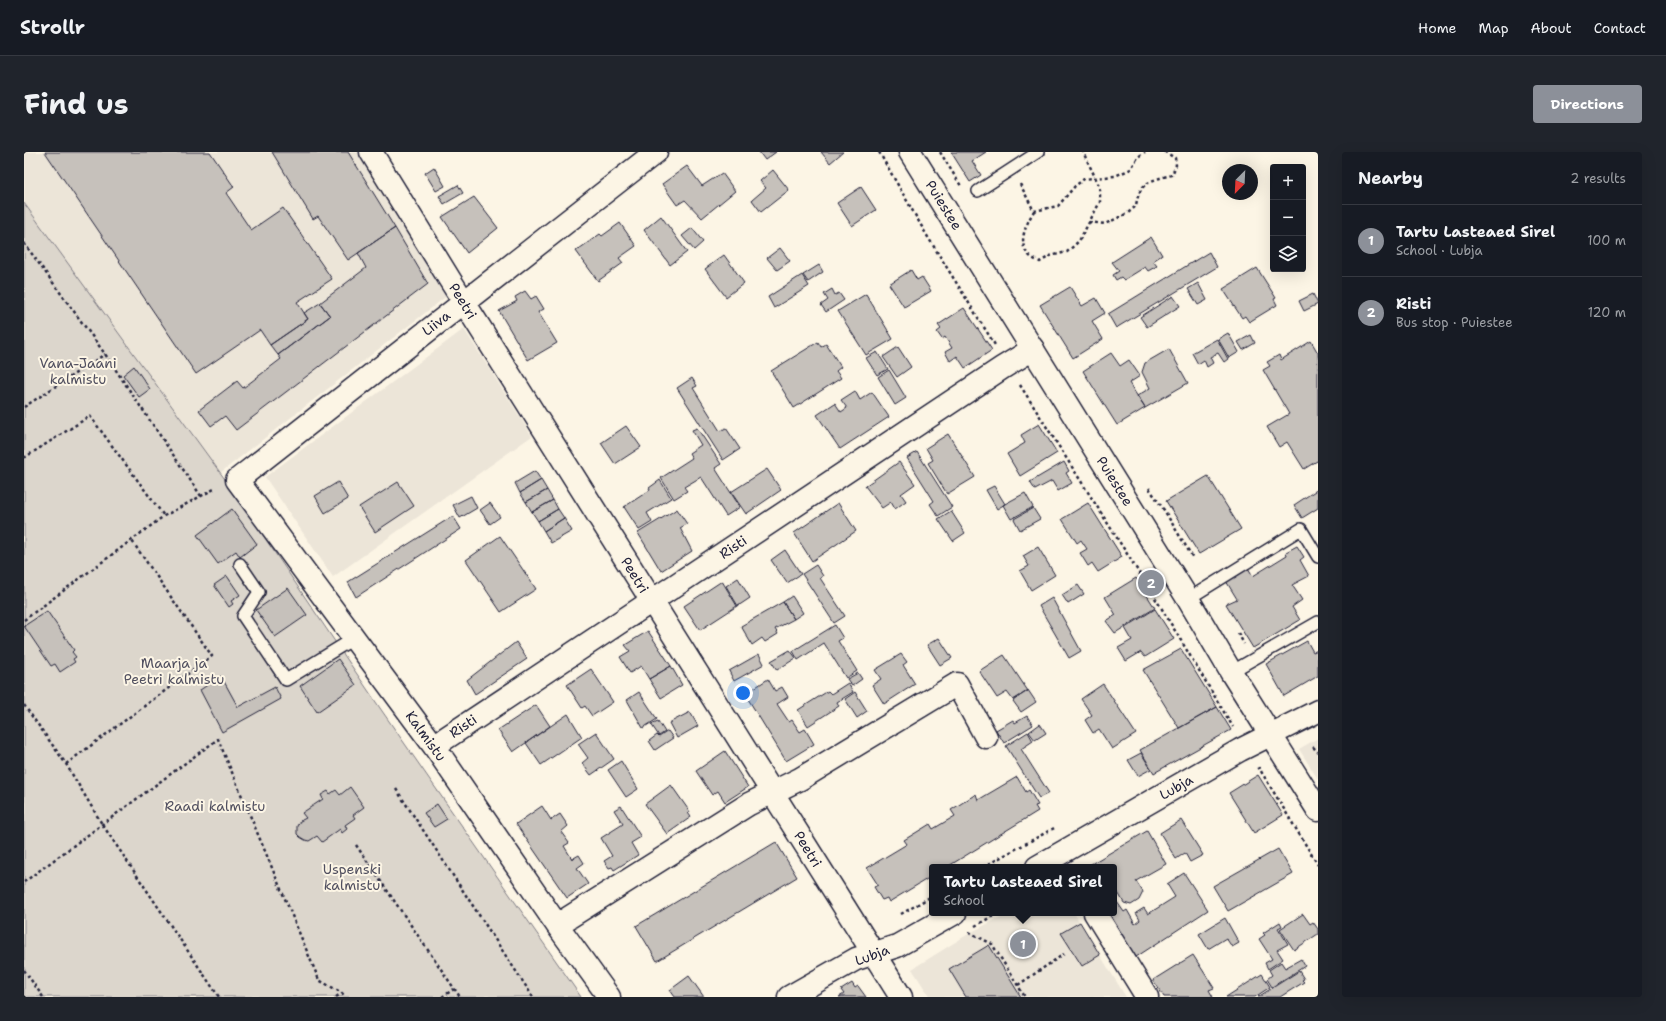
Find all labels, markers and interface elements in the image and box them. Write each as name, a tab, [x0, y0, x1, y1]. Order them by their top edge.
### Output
text: Strollr	[20, 15, 85, 40]
text: Home	[1418, 19, 1457, 37]
text: Map	[1479, 19, 1509, 37]
text: About	[1531, 19, 1572, 37]
text: Contact	[1594, 19, 1646, 37]
text: Find us	[24, 85, 129, 123]
button: Directions	[1533, 85, 1642, 123]
north arrow	[1222, 164, 1258, 200]
map controls	[1270, 164, 1306, 272]
button: +	[1270, 164, 1306, 200]
text: Nearby	[1358, 167, 1423, 189]
text: 2 results	[1570, 170, 1626, 187]
street label: Puiestee	[922, 177, 966, 233]
button: −	[1270, 200, 1306, 236]
text: Tartu Lasteaed Sirel	[1396, 222, 1555, 242]
text: 1	[1368, 232, 1374, 249]
text: 100 m	[1587, 232, 1626, 249]
button: layers	[1270, 236, 1306, 272]
text: School · Lubja	[1396, 242, 1483, 259]
street label: Peetri	[445, 280, 481, 322]
text: Risti	[1396, 294, 1431, 314]
text: 2	[1366, 304, 1376, 321]
text: 120 m	[1588, 304, 1626, 321]
street label: Liiva	[418, 306, 454, 340]
text: Bus stop · Puiestee	[1396, 314, 1513, 331]
park label: Vana-Jaani kalmistu	[39, 354, 117, 388]
street label: Puiestee	[1093, 453, 1137, 509]
street label: Risti	[716, 531, 750, 563]
street label: Peetri	[617, 554, 653, 596]
pin: 2	[1138, 568, 1164, 598]
park label: Maarja ja Peetri kalmistu	[124, 654, 224, 688]
your location	[733, 683, 753, 703]
street label: Kalmistu	[402, 707, 450, 765]
street label: Risti	[446, 710, 480, 742]
street label: Lubja	[1156, 770, 1196, 804]
park label: Raadi kalmistu	[165, 797, 265, 815]
street label: Peetri	[790, 828, 826, 870]
park label: Uspenski kalmistu	[323, 860, 381, 894]
popup	[929, 864, 1117, 916]
text: Tartu Lasteaed Sirel	[943, 872, 1103, 892]
text: School	[943, 892, 984, 909]
pin: 1	[1010, 929, 1036, 959]
street label: Lubja	[852, 940, 892, 970]

